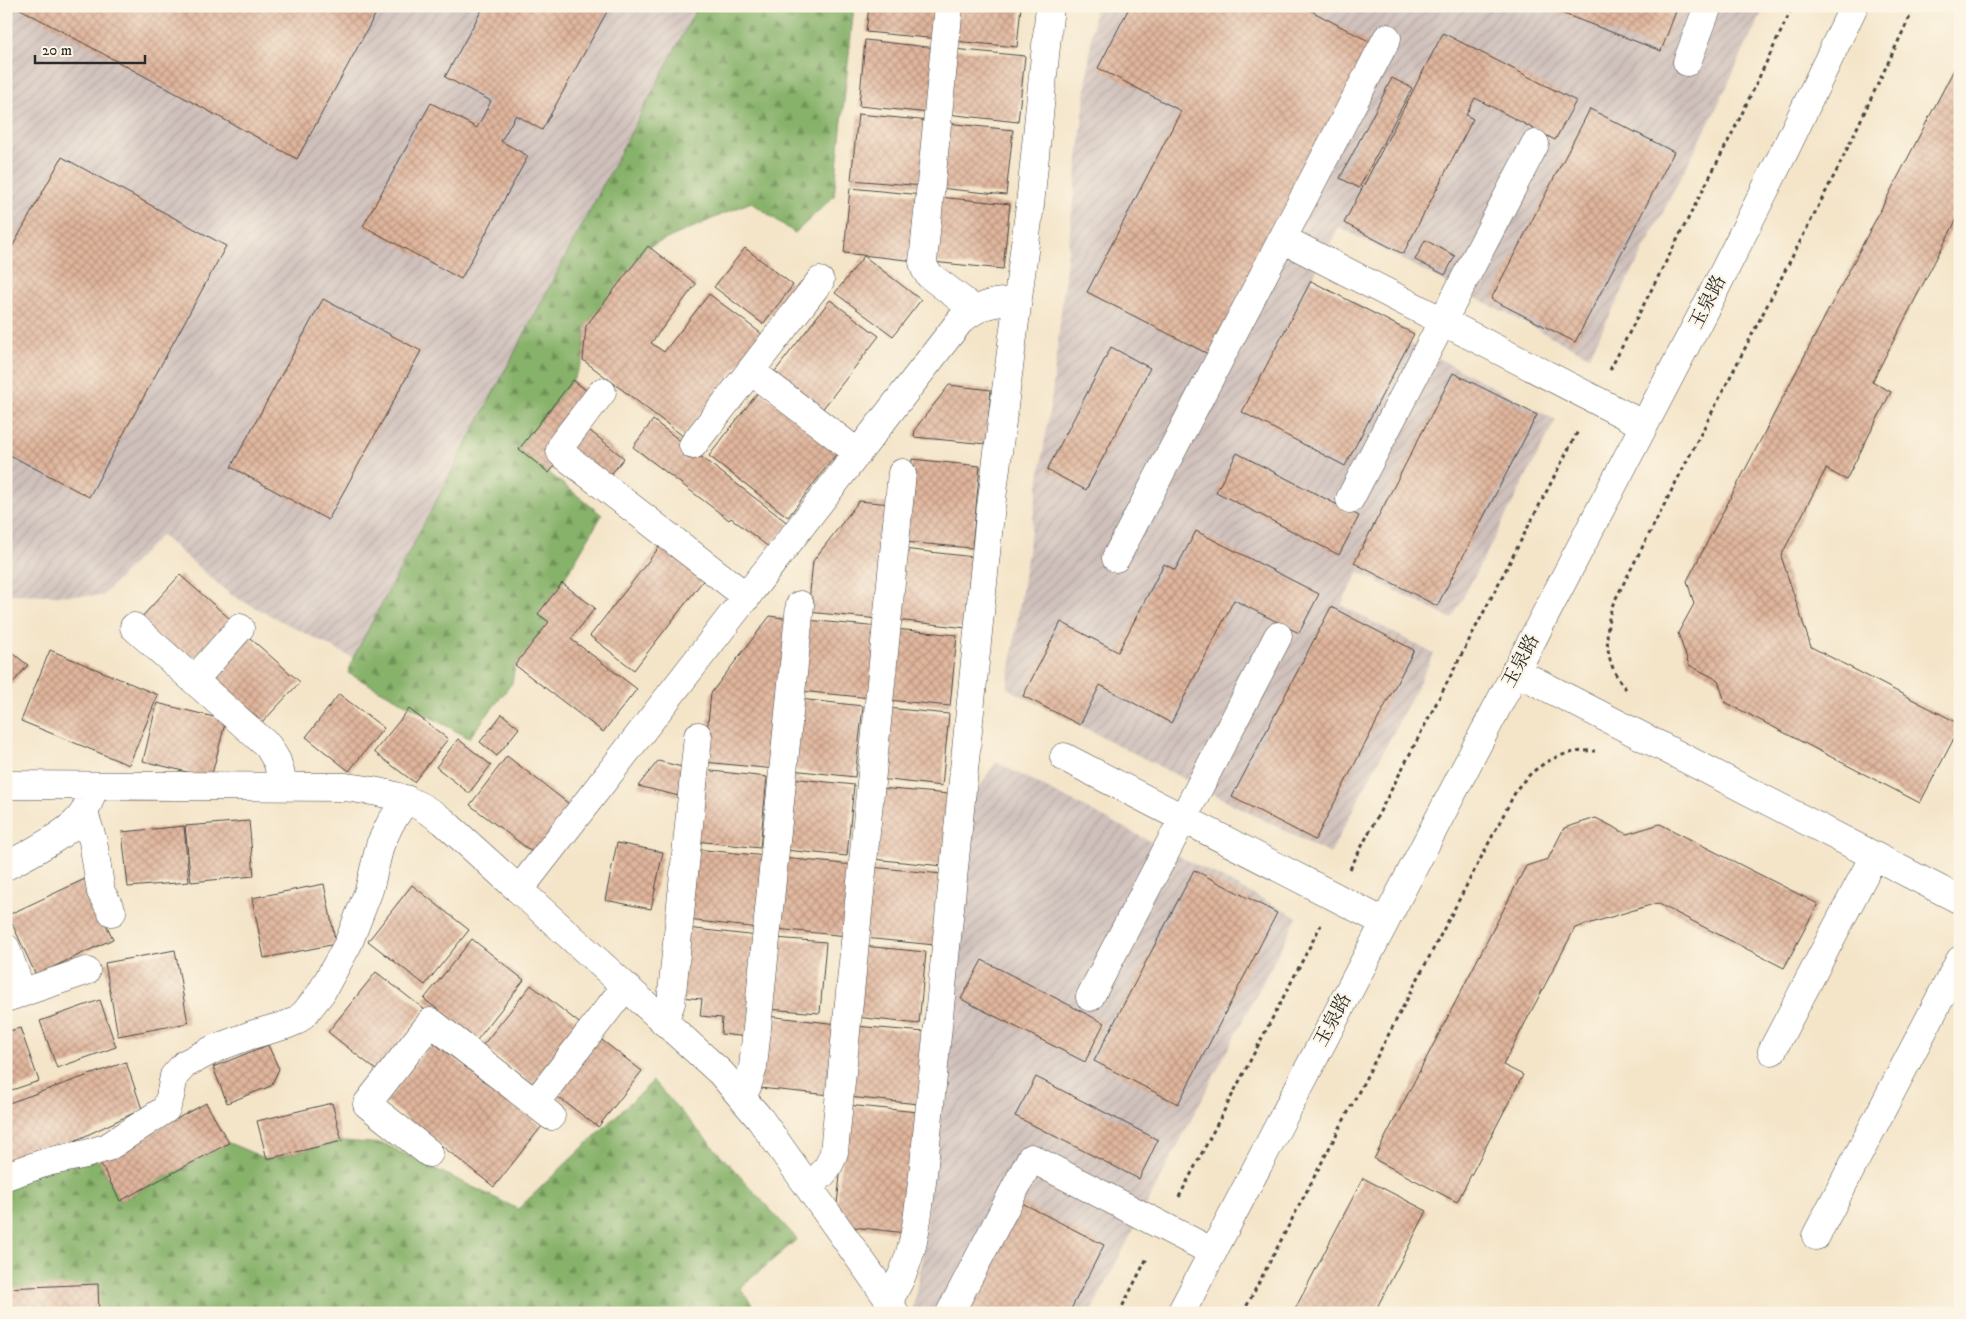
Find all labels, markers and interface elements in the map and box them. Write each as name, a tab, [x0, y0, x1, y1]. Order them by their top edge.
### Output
scale bar	[35, 32, 145, 64]
text: 20 m	[42, 41, 72, 60]
street label: 玉泉路	[1685, 271, 1731, 333]
street label: 玉泉路	[1497, 630, 1545, 692]
street label: 玉泉路	[1309, 989, 1357, 1051]

